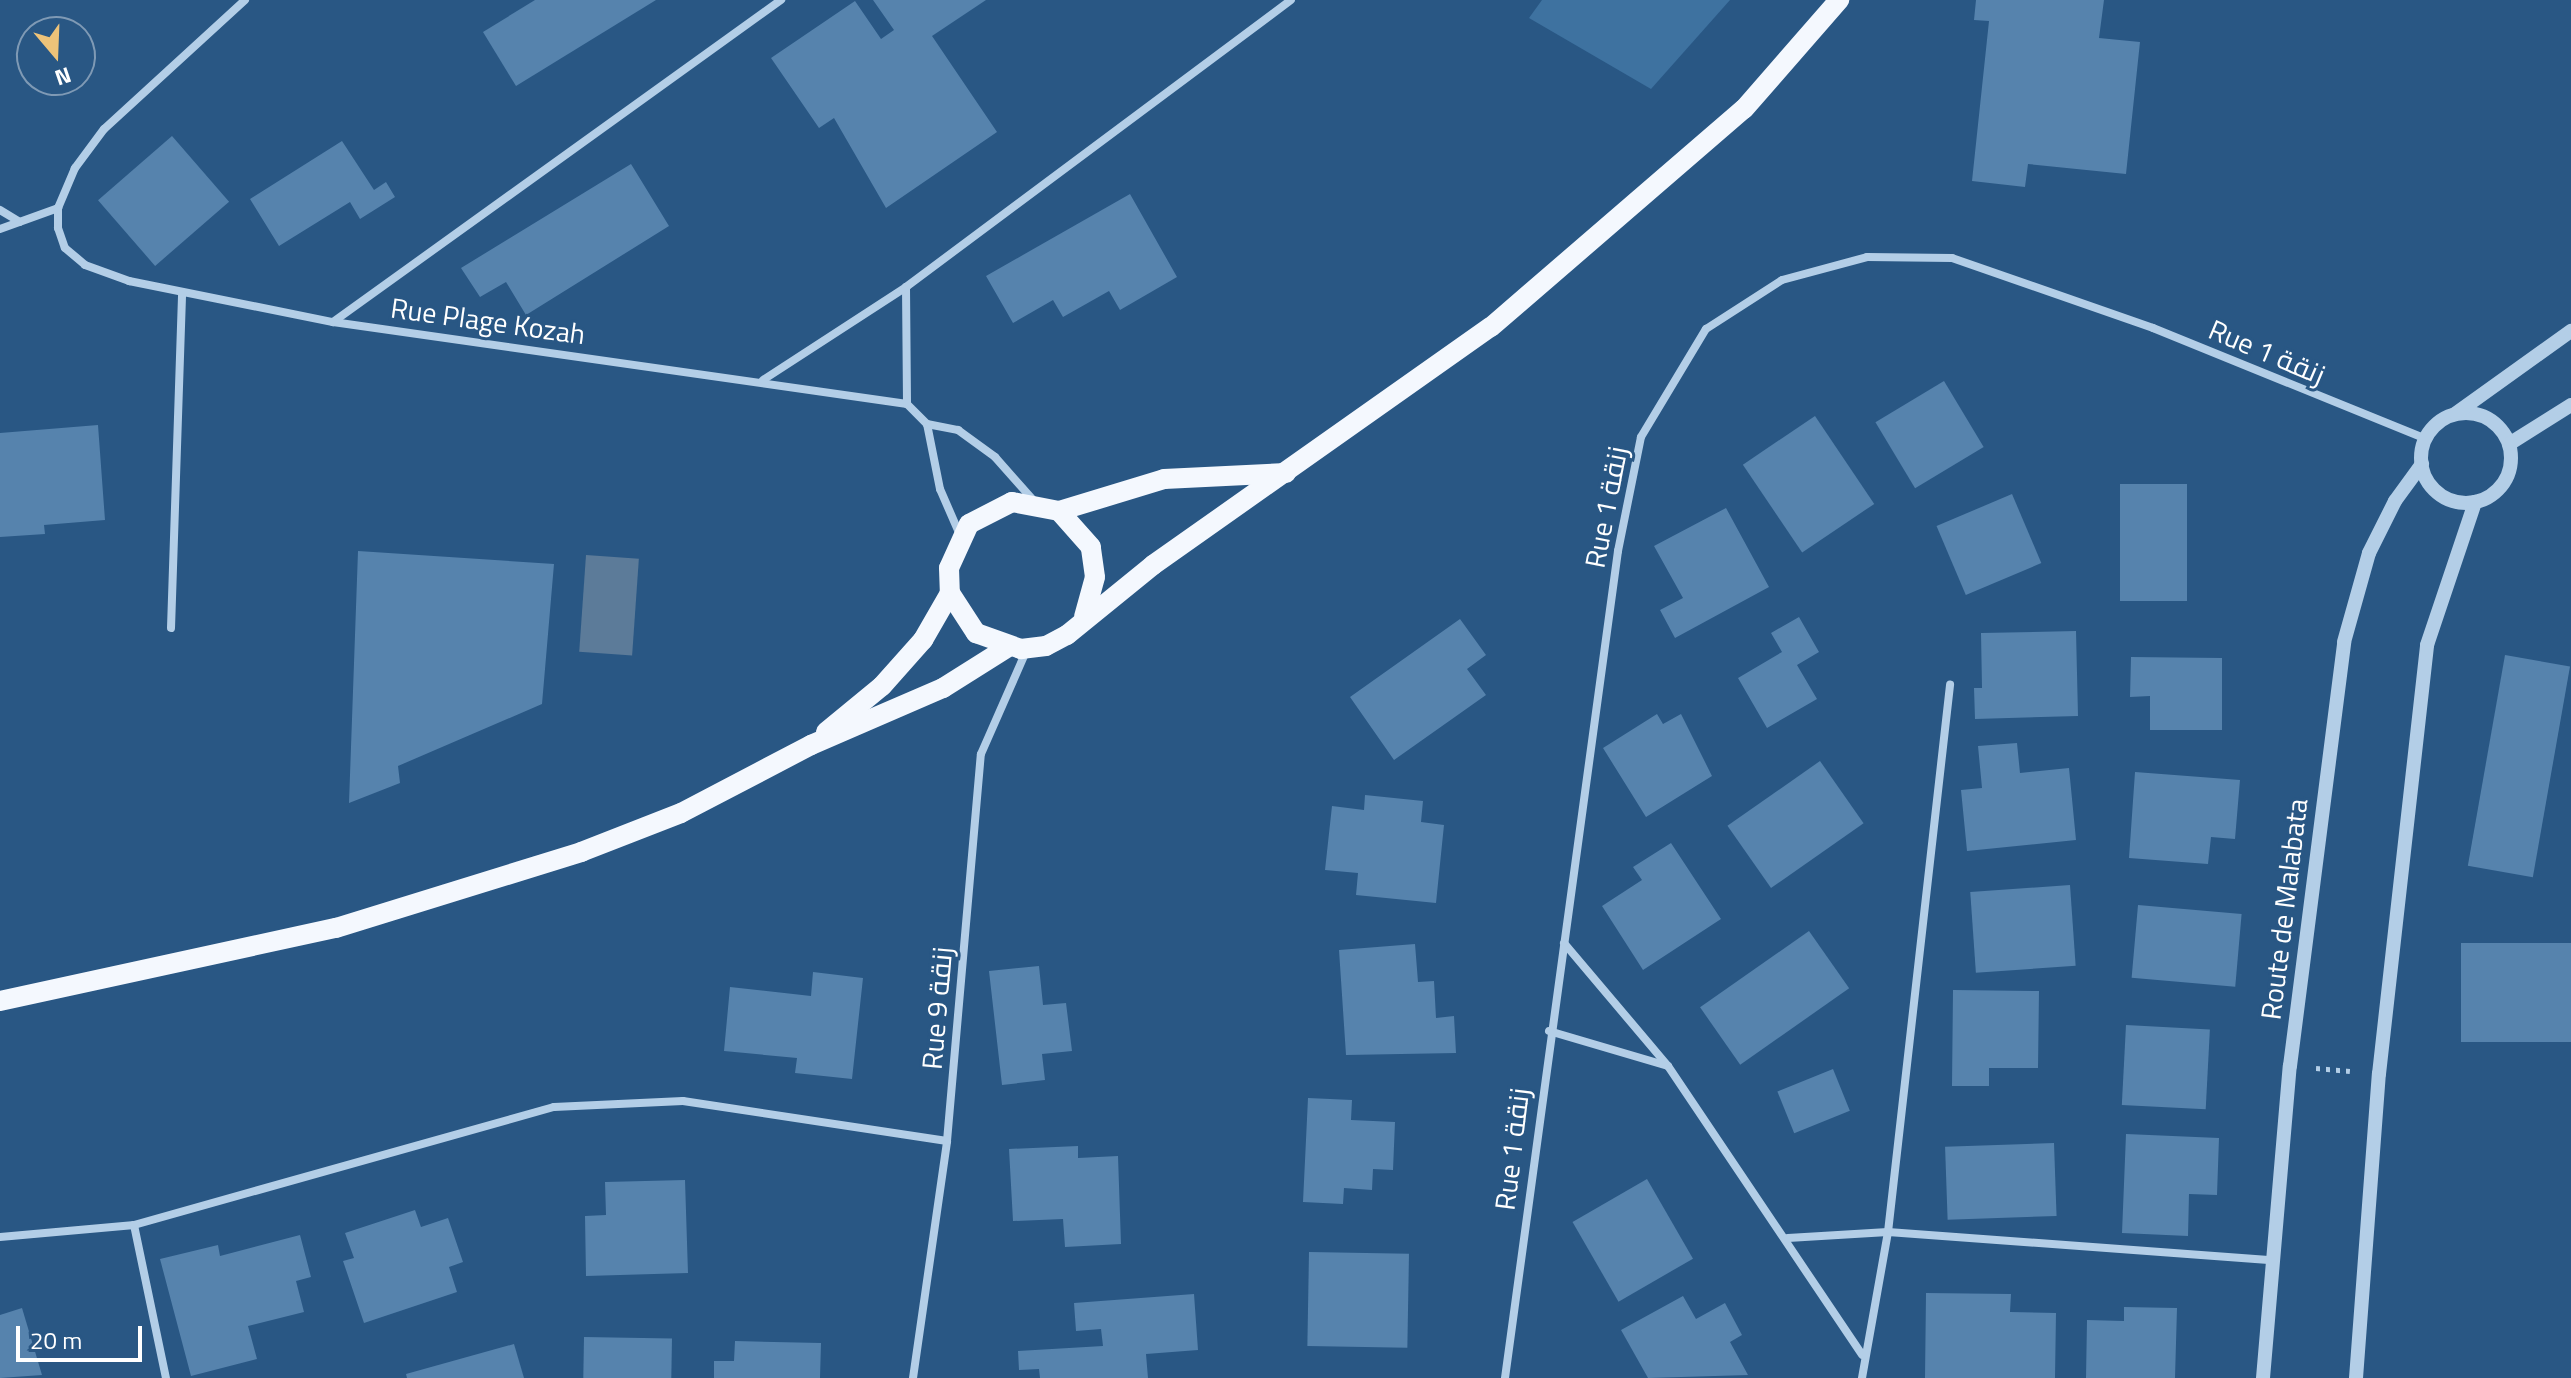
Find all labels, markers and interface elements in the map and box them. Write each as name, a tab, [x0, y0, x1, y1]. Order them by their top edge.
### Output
north arrow	[16, 16, 96, 96]
text: N	[50, 58, 76, 95]
street label: Rue Plage Kozah	[389, 291, 587, 351]
street label: Rue 1 زنقة	[2204, 312, 2330, 392]
street label: Rue 1 زنقة	[1578, 443, 1634, 571]
street label: Route de Malabata	[2254, 797, 2314, 1021]
street label: Rue 9 زنقة	[915, 945, 959, 1071]
street label: Rue 1 زنقة	[1488, 1086, 1536, 1212]
scale bar	[20, 1310, 146, 1360]
text: 20 m	[30, 1322, 82, 1358]

